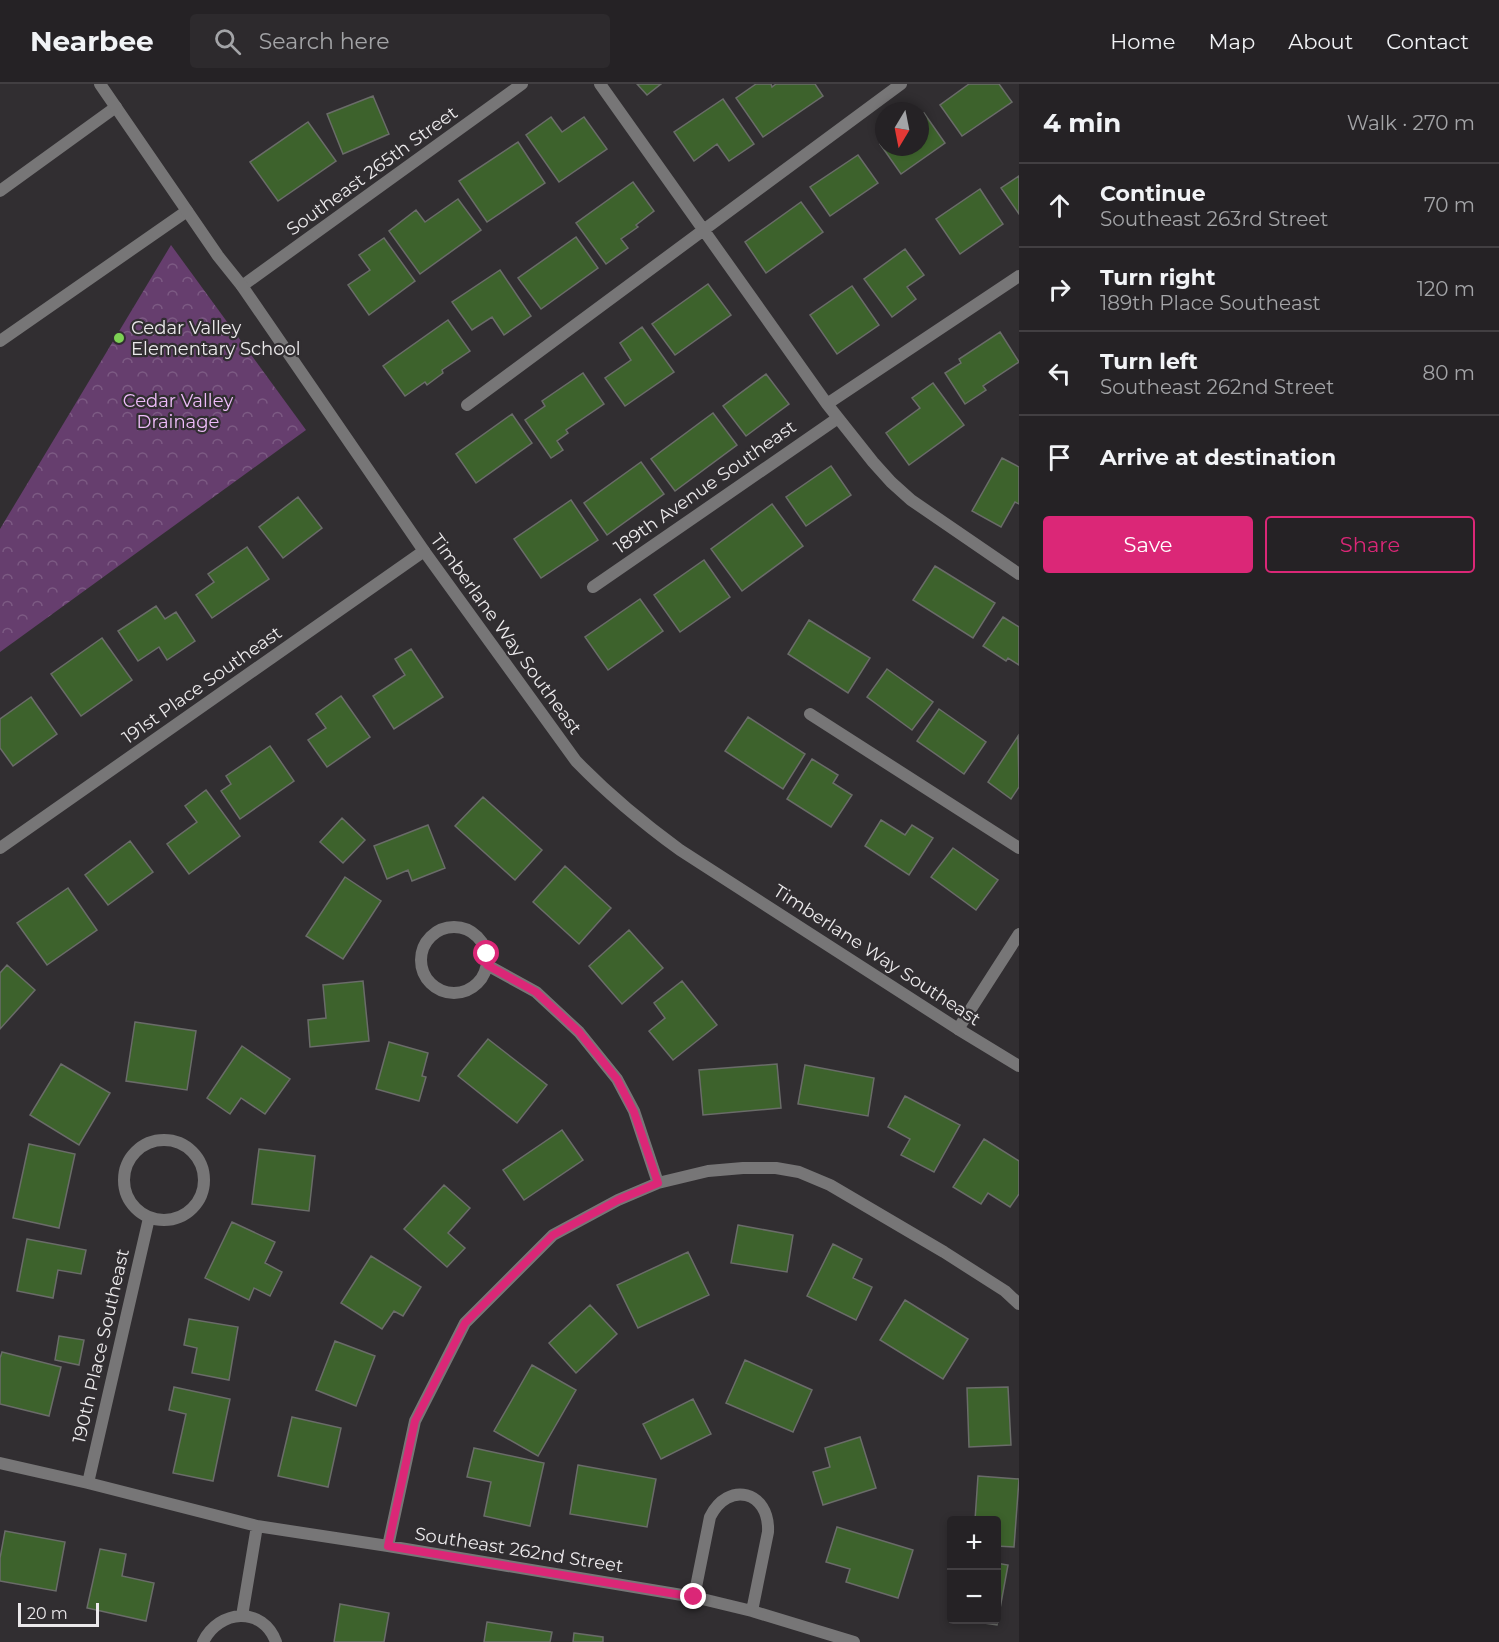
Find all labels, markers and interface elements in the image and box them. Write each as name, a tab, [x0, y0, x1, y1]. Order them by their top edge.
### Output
search box	[190, 14, 610, 68]
text: Nearbee	[30, 24, 154, 58]
icon: search	[211, 25, 244, 58]
text: Search here	[259, 28, 390, 55]
text: Home	[1110, 29, 1175, 54]
text: Map	[1208, 29, 1255, 54]
text: About	[1288, 29, 1353, 54]
text: Contact	[1386, 29, 1469, 54]
street label: Southeast 265th Street	[282, 102, 462, 240]
north arrow	[875, 102, 929, 156]
text: 4 min	[1043, 107, 1121, 139]
text: Walk · 270 m	[1347, 111, 1475, 135]
text: Continue	[1100, 180, 1206, 207]
icon: ahead	[1043, 189, 1076, 222]
text: 70 m	[1424, 193, 1475, 217]
text: Southeast 263rd Street	[1100, 207, 1328, 231]
text: Turn right	[1100, 264, 1215, 291]
icon: right	[1043, 273, 1076, 306]
text: 120 m	[1417, 277, 1475, 301]
text: 189th Place Southeast	[1100, 291, 1321, 315]
place label: Cedar Valley Elementary School	[131, 317, 301, 360]
marker: Cedar Valley Elementary School	[112, 331, 126, 345]
text: Turn left	[1100, 348, 1198, 375]
icon: left	[1043, 357, 1076, 390]
text: 80 m	[1423, 361, 1475, 385]
text: Southeast 262nd Street	[1100, 375, 1334, 399]
park label: Cedar Valley Drainage	[123, 390, 233, 433]
street label: 189th Avenue Southeast	[610, 416, 800, 558]
icon: arrive	[1043, 441, 1076, 474]
text: Arrive at destination	[1100, 444, 1336, 471]
button: Save	[1043, 516, 1253, 573]
button: Share	[1265, 516, 1475, 573]
street label: Timberlane Way Southeast	[426, 529, 586, 739]
street label: 191st Place Southeast	[118, 622, 286, 748]
street label: Timberlane Way Southeast	[769, 880, 985, 1030]
route start	[473, 940, 499, 966]
street label: 190th Place Southeast	[68, 1247, 134, 1445]
map controls	[947, 1516, 1001, 1624]
button: +	[947, 1516, 1001, 1570]
street label: Southeast 262nd Street	[413, 1523, 625, 1577]
button: −	[947, 1570, 1001, 1624]
route end	[680, 1583, 706, 1609]
scale bar	[18, 1600, 99, 1628]
text: 20 m	[27, 1604, 68, 1623]

